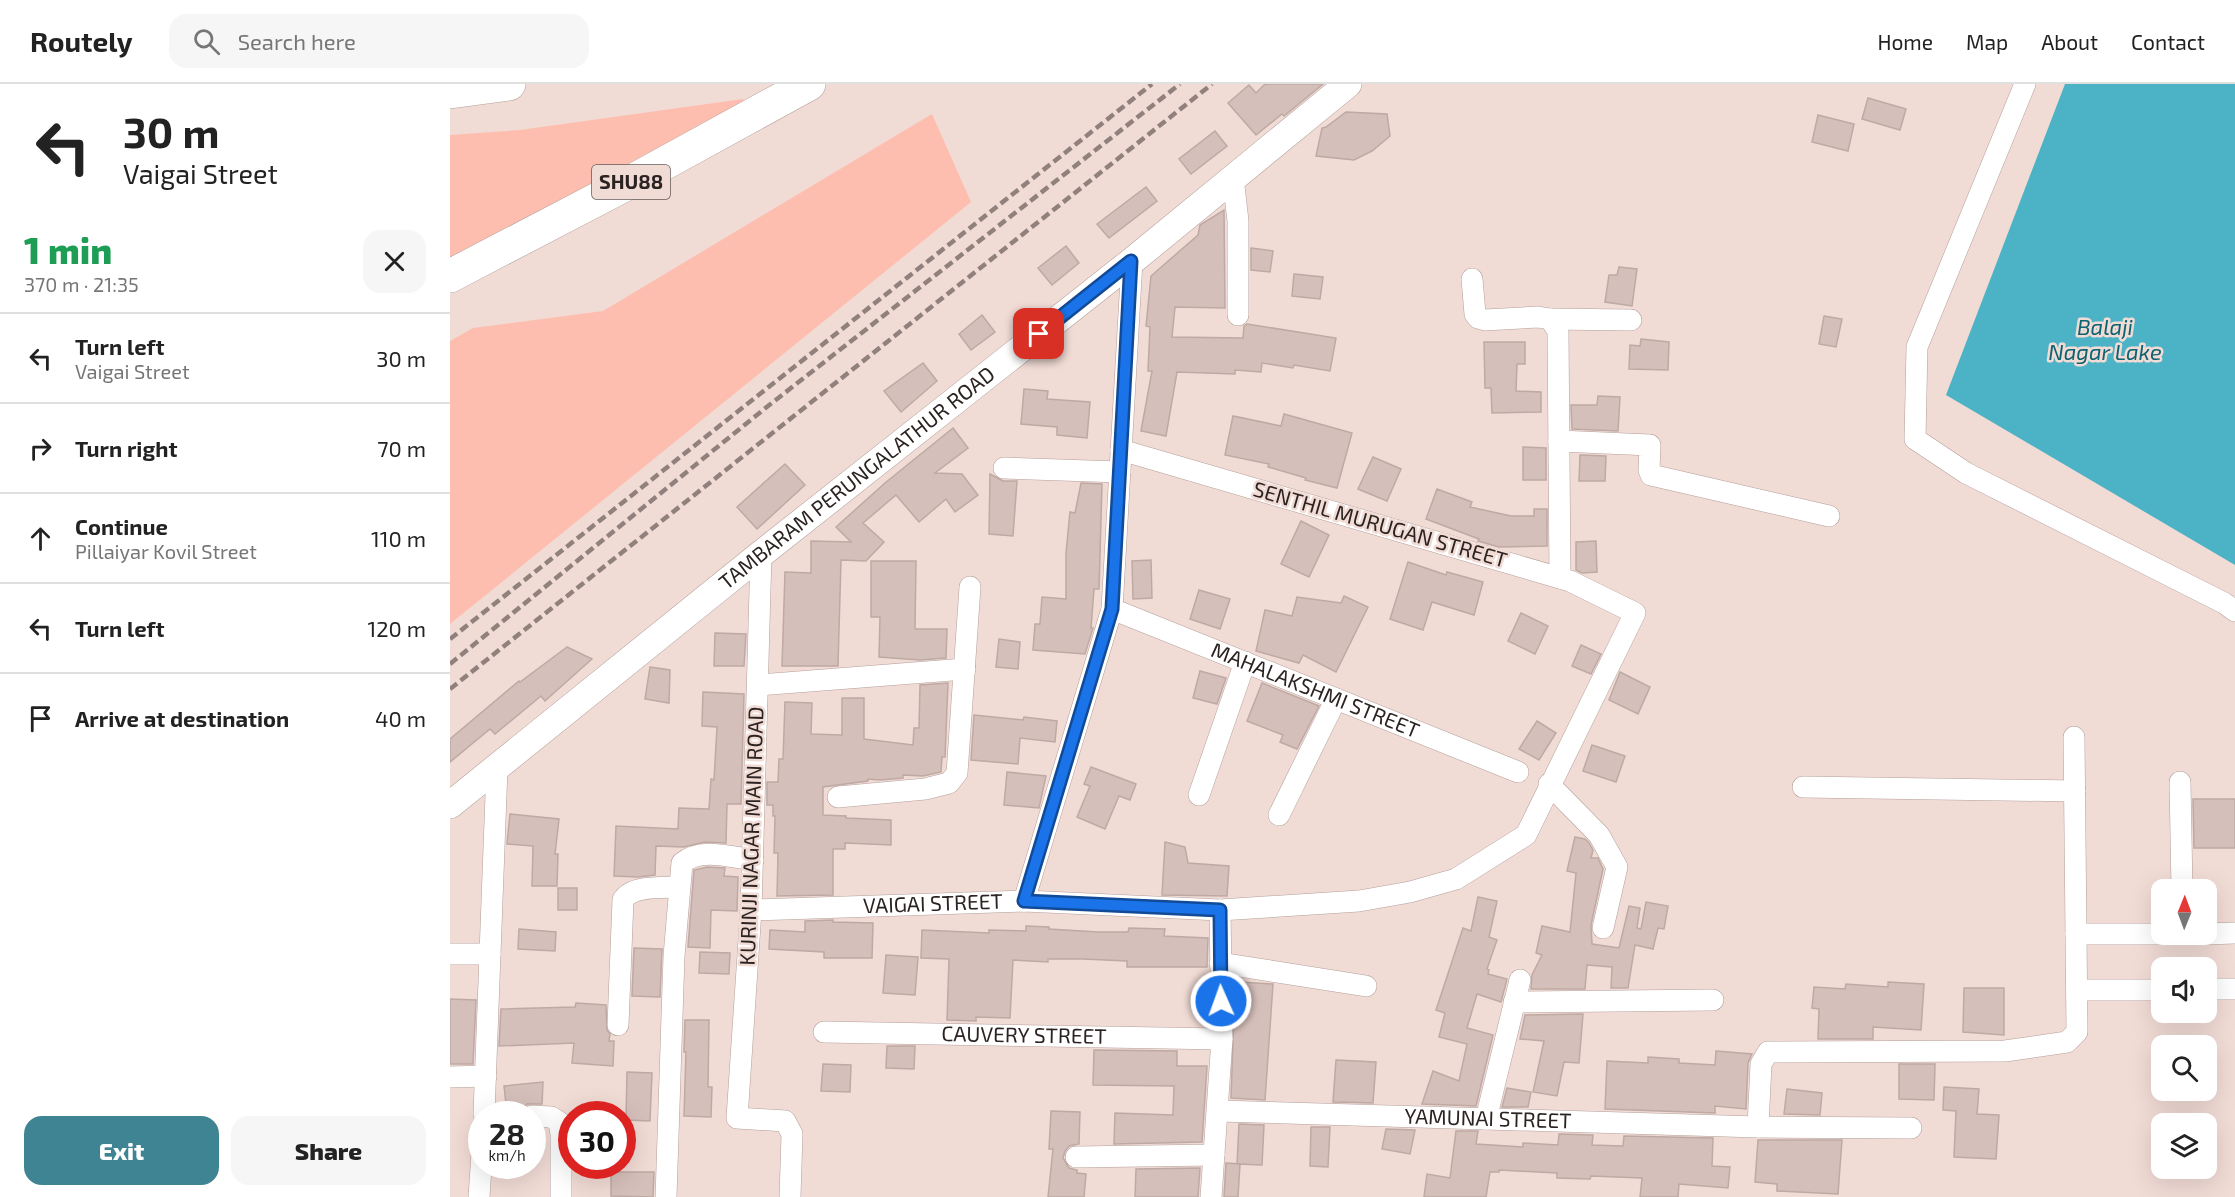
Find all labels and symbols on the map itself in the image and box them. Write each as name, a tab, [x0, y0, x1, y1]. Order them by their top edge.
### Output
road number: SHU88	[592, 165, 670, 199]
pin	[1013, 308, 1064, 359]
water label: Balaji Nagar Lake	[2048, 313, 2162, 364]
street label: TAMBARAM PERUNGALATHUR ROAD	[713, 360, 999, 594]
street label: SENTHIL MURUGAN STREET	[1251, 475, 1510, 572]
street label: MAHALAKSHMI STREET	[1208, 636, 1423, 742]
street label: KURINJI NAGAR MAIN ROAD	[733, 706, 768, 966]
north arrow	[2151, 879, 2217, 945]
street label: VAIGAI STREET	[863, 888, 1003, 917]
position arrow	[1189, 969, 1253, 1033]
street label: CAUVERY STREET	[941, 1020, 1107, 1048]
speed limit sign: 30	[558, 1101, 636, 1179]
street label: YAMUNAI STREET	[1404, 1103, 1572, 1132]

